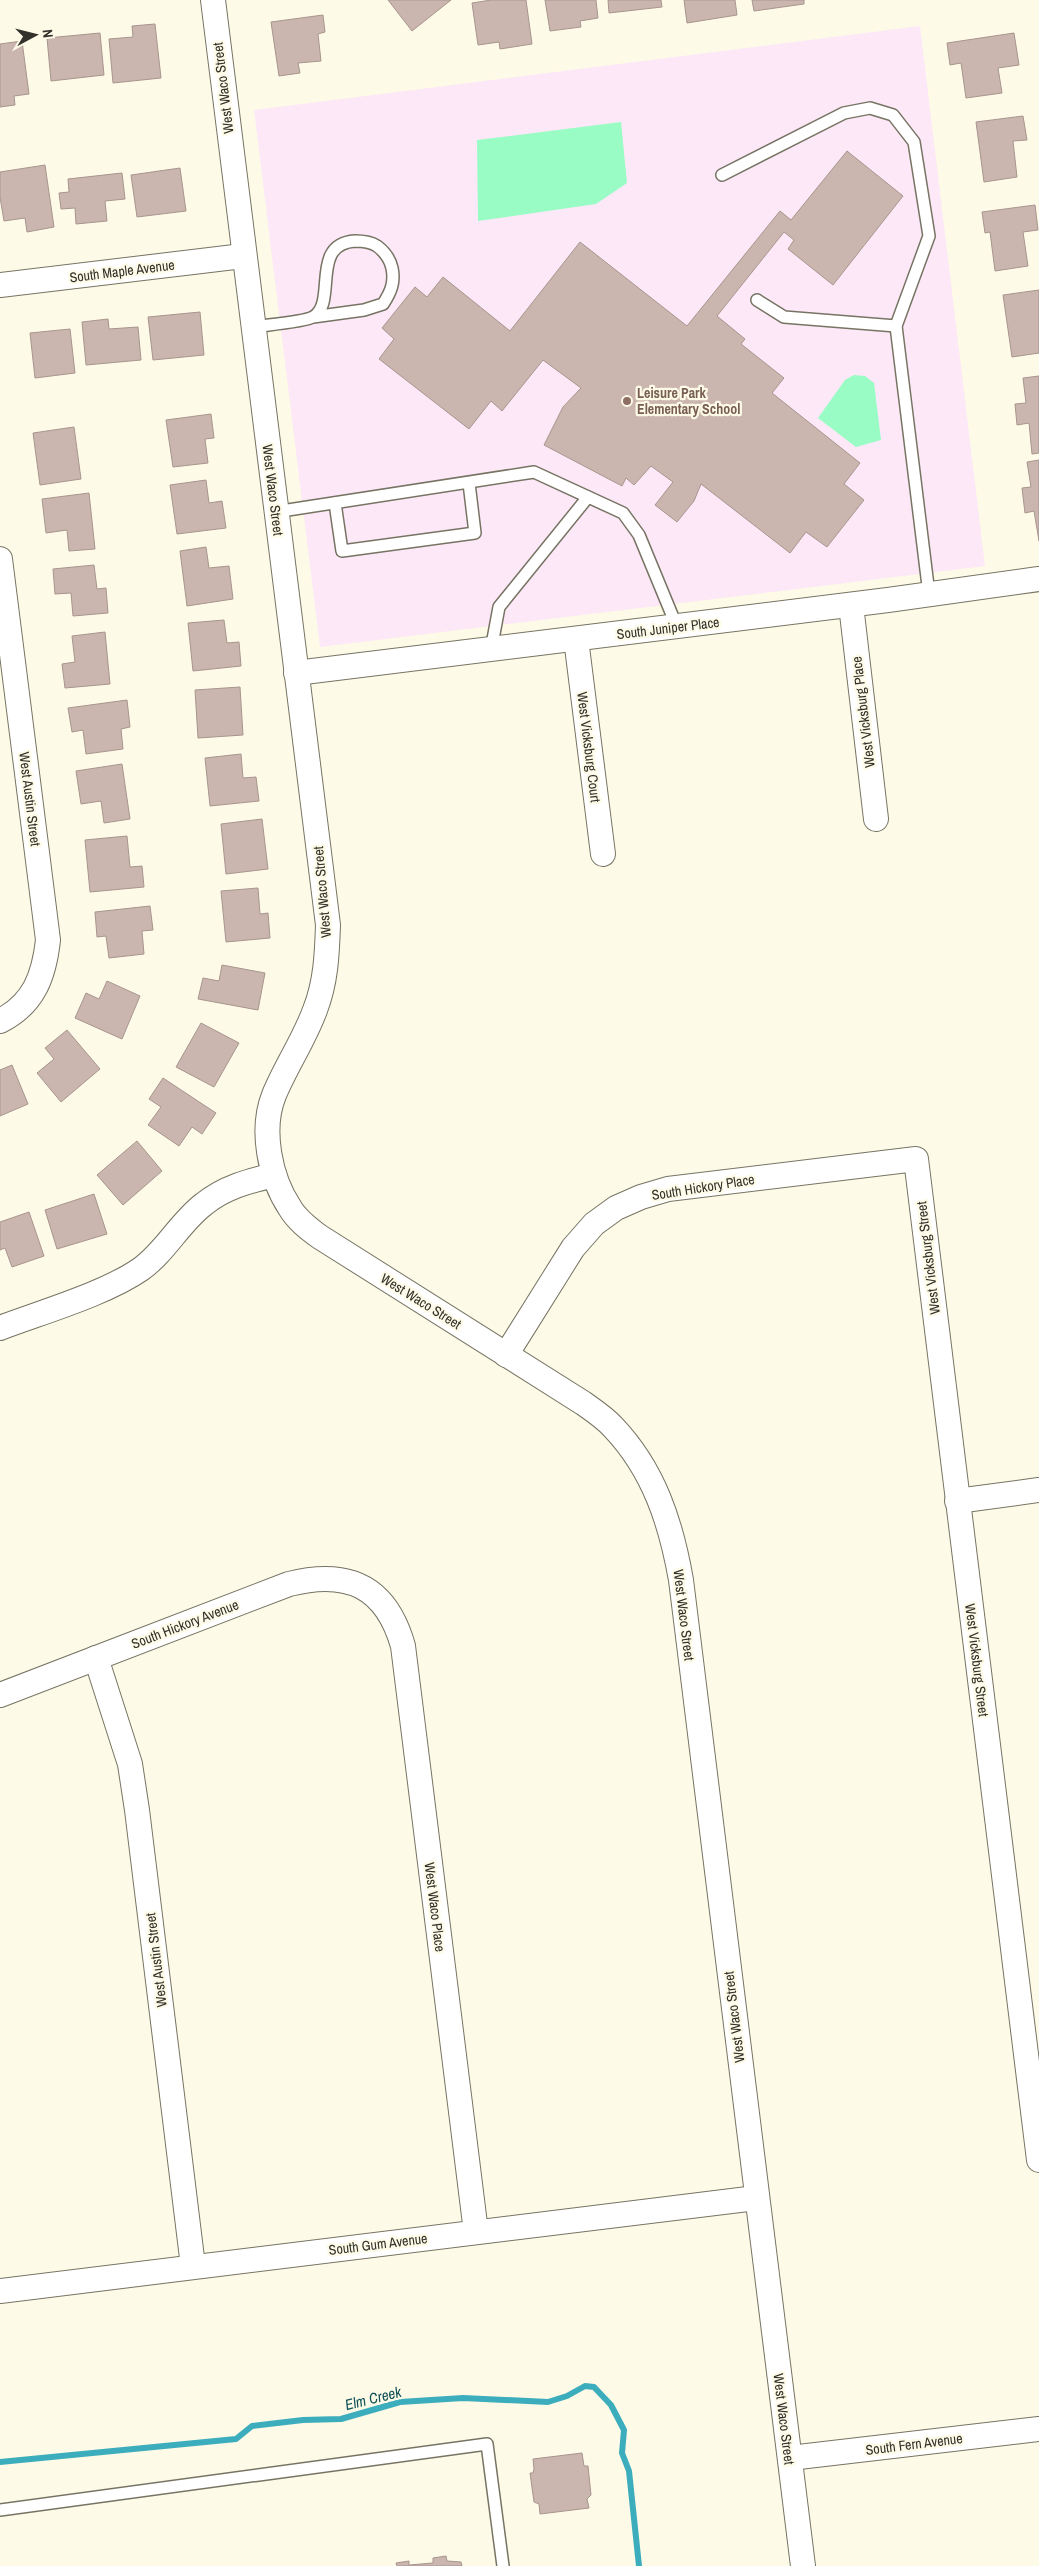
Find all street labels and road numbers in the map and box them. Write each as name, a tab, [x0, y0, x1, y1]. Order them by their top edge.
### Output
street label: West Waco Street	[208, 41, 238, 135]
street label: South Maple Avenue	[68, 256, 176, 286]
street label: West Waco Street	[258, 443, 288, 537]
street label: South Juniper Place	[616, 613, 720, 643]
street label: West Vicksburg Place	[847, 655, 879, 769]
street label: West Vicksburg Court	[573, 691, 605, 803]
street label: West Austin Street	[15, 751, 45, 847]
street label: West Waco Street	[309, 845, 335, 939]
street label: South Hickory Place	[650, 1170, 756, 1204]
street label: West Vicksburg Street	[912, 1200, 944, 1316]
street label: West Waco Street	[377, 1269, 465, 1333]
street label: West Waco Street	[669, 1568, 699, 1662]
street label: South Hickory Avenue	[129, 1595, 241, 1653]
street label: West Vicksburg Street	[961, 1602, 993, 1718]
street label: West Waco Place	[421, 1861, 449, 1953]
street label: West Austin Street	[141, 1912, 171, 2008]
street label: West Waco Street	[719, 1970, 749, 2064]
street label: South Gum Avenue	[328, 2229, 428, 2259]
street label: West Waco Street	[769, 2372, 799, 2466]
street label: South Fern Avenue	[864, 2429, 964, 2459]

